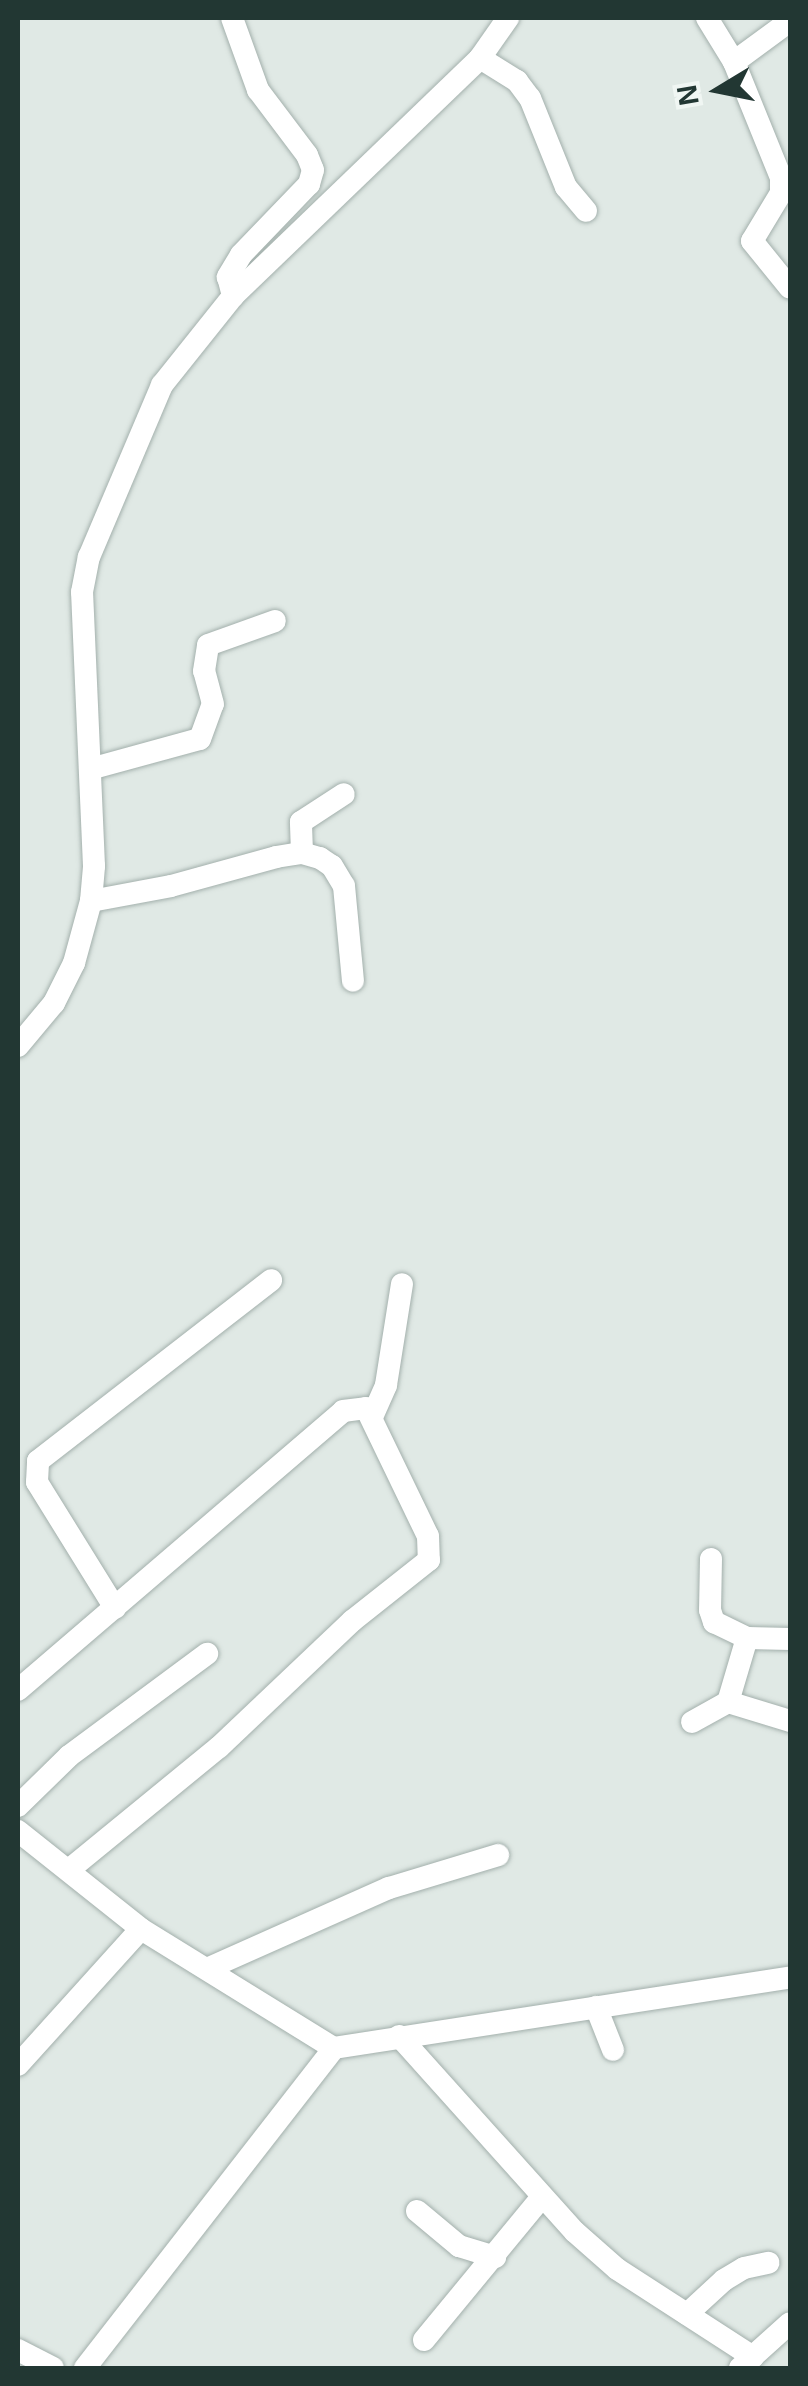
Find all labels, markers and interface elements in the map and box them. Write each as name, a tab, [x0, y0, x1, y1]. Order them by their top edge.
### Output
north arrow	[668, 40, 768, 140]
text: N	[671, 83, 705, 108]

